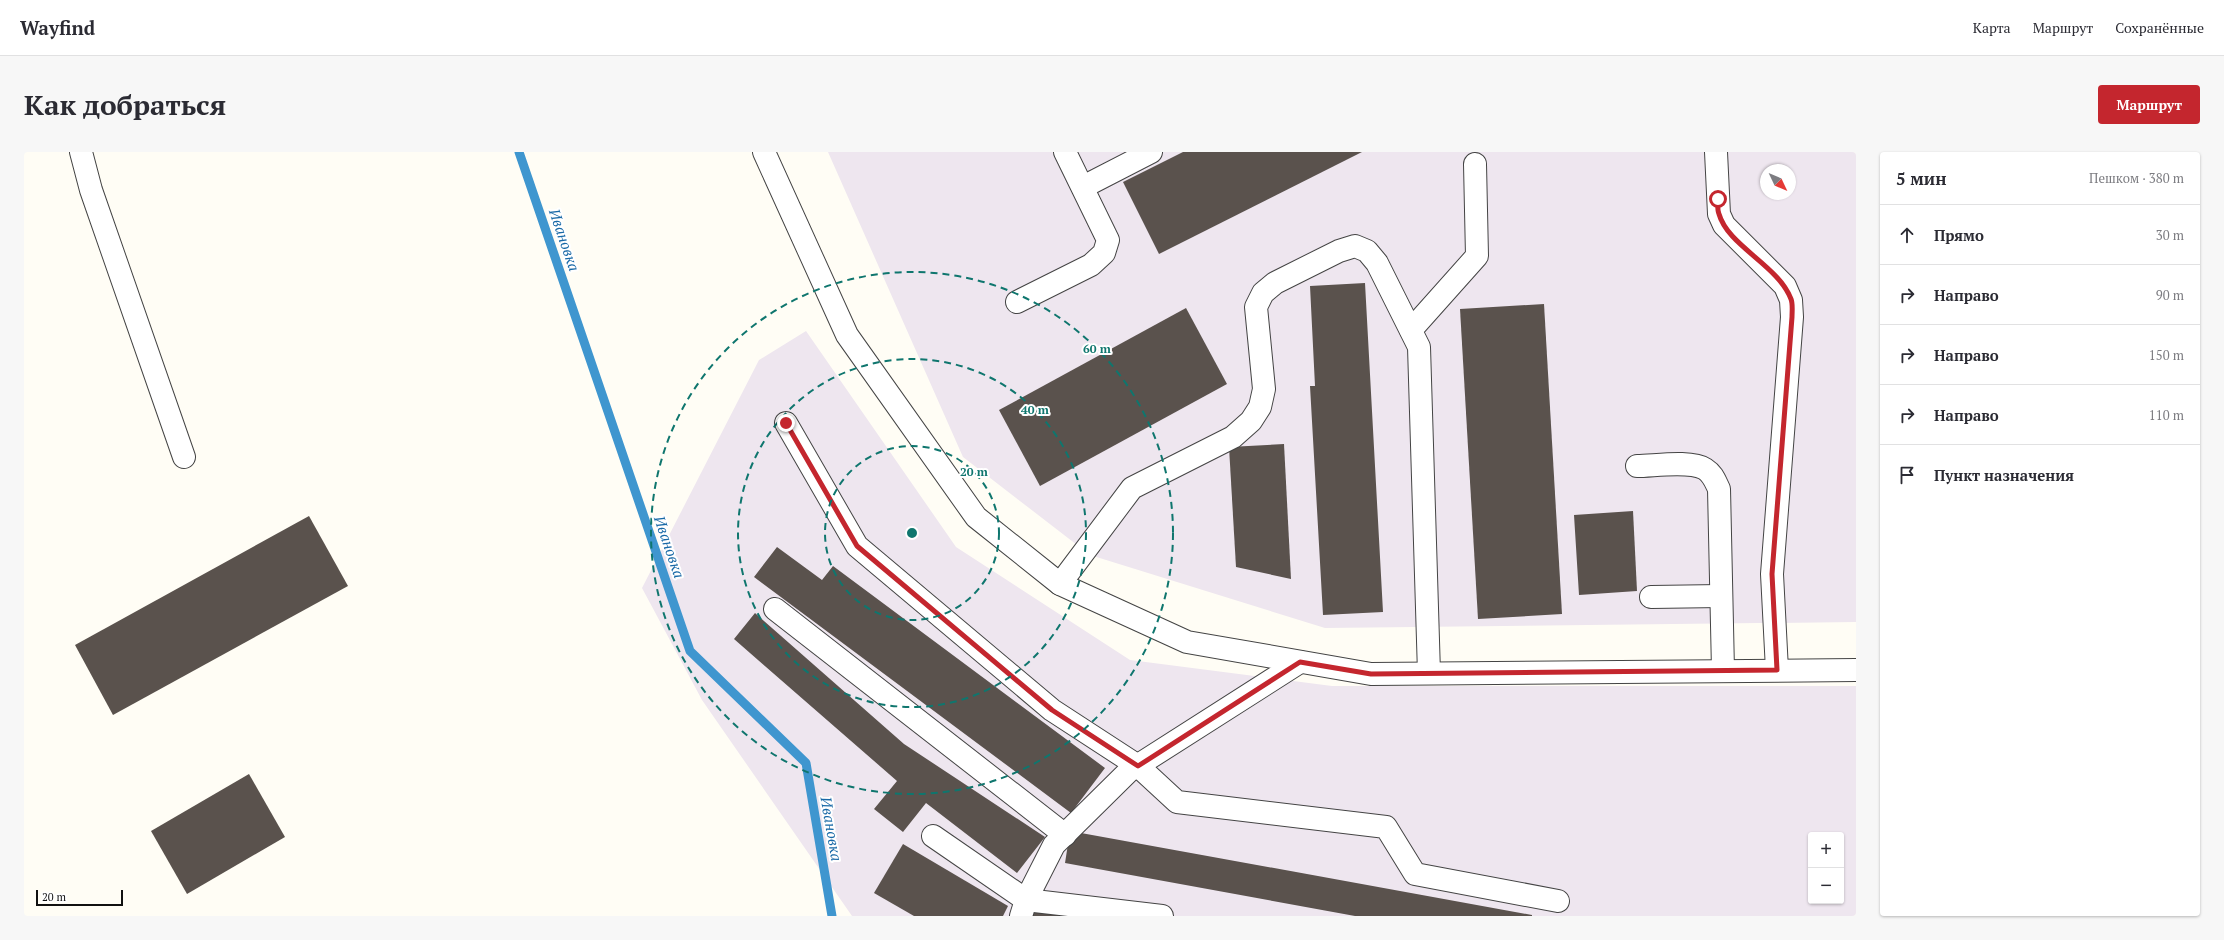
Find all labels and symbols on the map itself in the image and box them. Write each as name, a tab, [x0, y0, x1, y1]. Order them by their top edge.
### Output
north arrow	[1760, 164, 1796, 200]
route start	[1709, 190, 1727, 208]
water label: Ивановка	[545, 205, 585, 274]
text: 60 m	[1083, 341, 1111, 356]
text: 40 m	[1021, 402, 1049, 417]
route end	[777, 414, 795, 432]
text: 20 m	[960, 464, 988, 479]
water label: Ивановка	[650, 512, 690, 581]
centre of rings	[905, 526, 919, 540]
water label: Ивановка	[816, 794, 847, 863]
scale bar	[36, 888, 123, 907]

